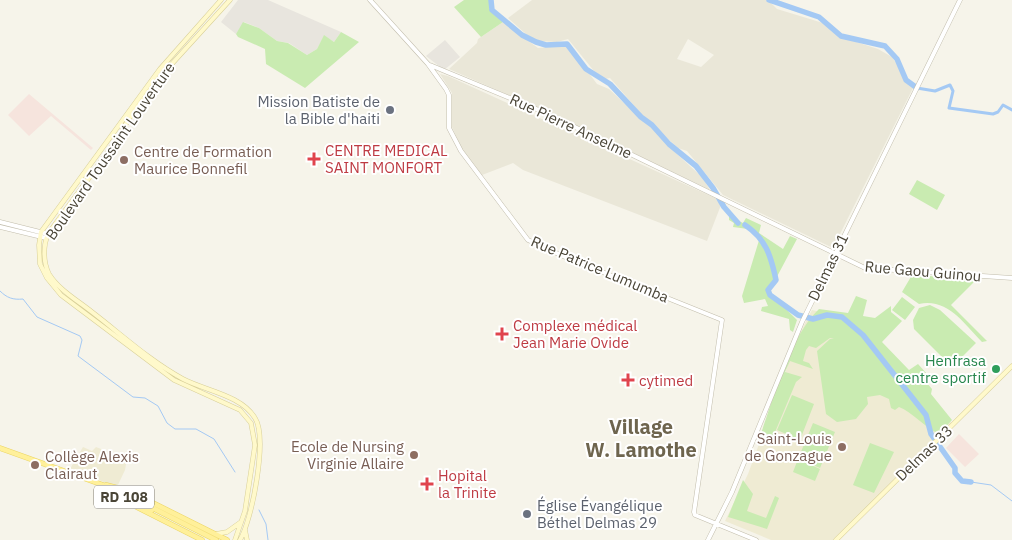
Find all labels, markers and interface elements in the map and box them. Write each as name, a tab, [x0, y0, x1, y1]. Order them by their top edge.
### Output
street label: Boulevard Toussaint Louverture	[41, 58, 179, 244]
street label: Rue Pierre Anselme	[507, 89, 635, 163]
place label: Mission Batiste de la Bible d'haiti	[257, 92, 380, 128]
marker: Mission Batiste de la Bible d'haiti	[384, 104, 396, 116]
place label: CENTRE MEDICAL SAINT MONFORT	[325, 141, 448, 177]
place label: Centre de Formation Maurice Bonnefil	[134, 142, 272, 178]
marker: CENTRE MEDICAL SAINT MONFORT	[307, 152, 321, 166]
marker: Centre de Formation Maurice Bonnefil	[118, 154, 130, 166]
street label: Delmas 31	[804, 230, 852, 304]
street label: Rue Patrice Lumumba	[528, 231, 672, 307]
street label: Rue Gaou Guinou	[864, 256, 982, 286]
place label: Complexe médical Jean Marie Ovide	[513, 316, 637, 352]
marker: Complexe médical Jean Marie Ovide	[495, 327, 509, 341]
place label: Henfrasa centre sportif	[895, 351, 986, 387]
marker: Henfrasa centre sportif	[990, 363, 1002, 375]
place label: cytimed	[639, 371, 693, 390]
marker: cytimed	[621, 373, 635, 387]
district label: Village W. Lamothe	[585, 413, 697, 463]
street label: Delmas 33	[891, 421, 957, 485]
place label: Saint-Louis de Gonzague	[745, 429, 832, 465]
place label: Ecole de Nursing Virginie Allaire	[291, 437, 404, 473]
marker: Saint-Louis de Gonzague	[836, 441, 848, 453]
place label: Collège Alexis Clairaut	[45, 447, 139, 483]
marker: Ecole de Nursing Virginie Allaire	[408, 449, 420, 461]
marker: Collège Alexis Clairaut	[29, 459, 41, 471]
place label: Hopital la Trinite	[438, 466, 497, 502]
marker: Hopital la Trinite	[420, 477, 434, 491]
road number: RD 108	[94, 486, 154, 508]
place label: Église Évangélique Béthel Delmas 29	[537, 496, 662, 532]
marker: Église Évangélique Béthel Delmas 29	[521, 508, 533, 520]

